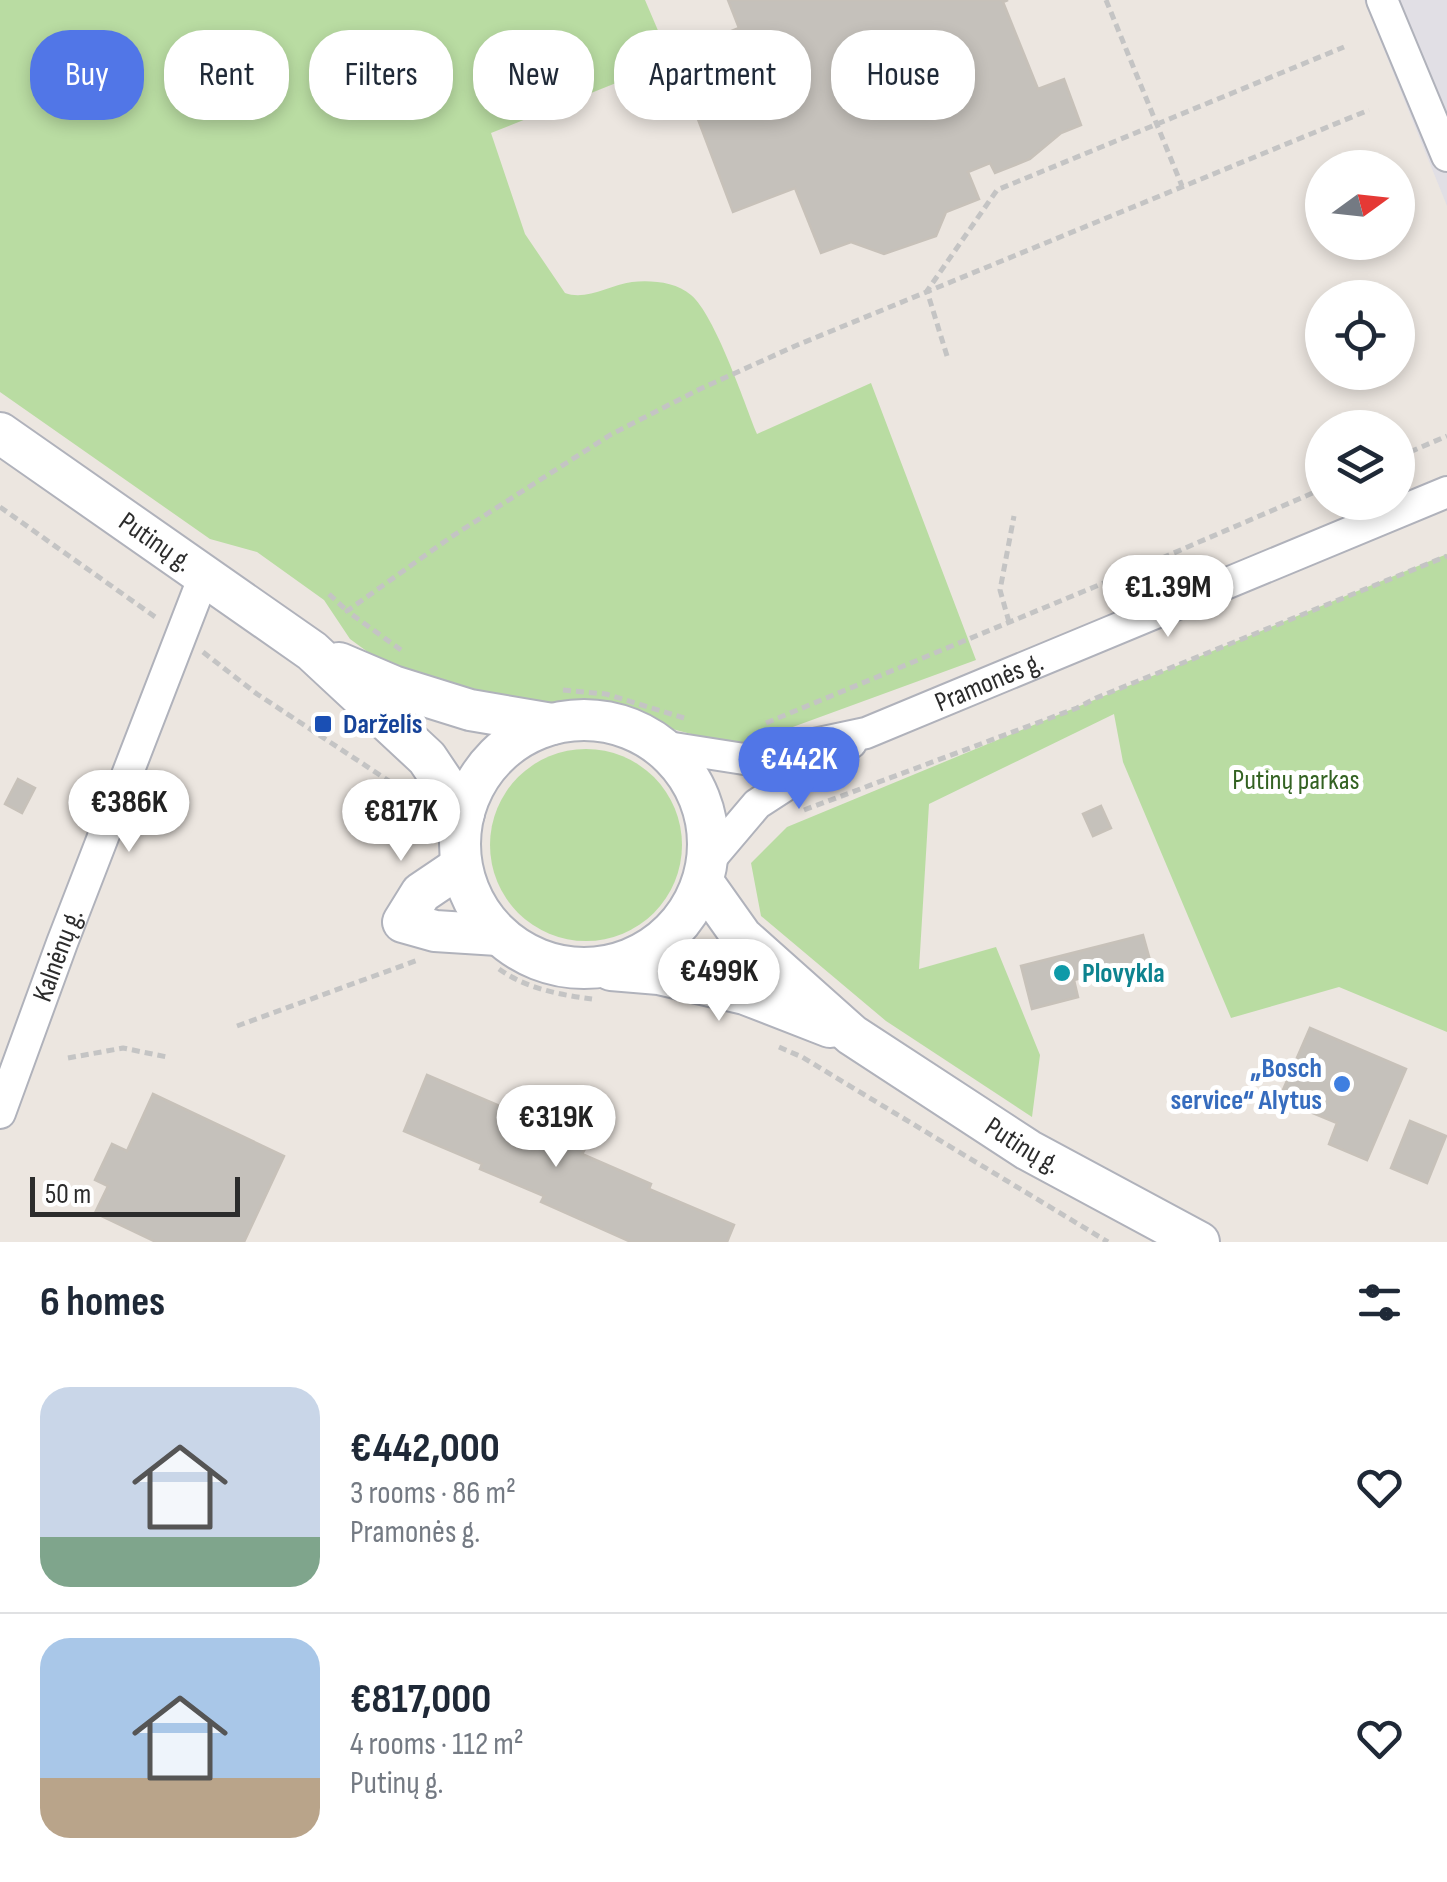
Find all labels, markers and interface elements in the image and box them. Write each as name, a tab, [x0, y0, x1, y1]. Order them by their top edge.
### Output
chip: Buy	[30, 30, 144, 120]
chip: Rent	[164, 30, 289, 120]
chip: Filters	[309, 30, 453, 120]
chip: New	[473, 30, 594, 120]
chip: Apartment	[614, 30, 811, 120]
chip: House	[831, 30, 975, 120]
north arrow	[1305, 150, 1415, 260]
map controls	[1305, 150, 1415, 520]
button: locate	[1305, 280, 1415, 390]
button: layers	[1305, 410, 1415, 520]
street label: Putinų g.	[113, 505, 199, 579]
pin: €1.39M	[1087, 555, 1249, 640]
text: €1.39M	[1124, 568, 1212, 607]
street label: Pramonės g.	[930, 645, 1048, 719]
place label: Darželis	[343, 708, 422, 741]
marker: Darželis	[312, 713, 334, 735]
pin: €442K	[729, 727, 869, 812]
text: €442K	[760, 740, 838, 779]
park label: Putinų parkas	[1232, 764, 1360, 797]
pin: €386K	[59, 770, 199, 855]
pin: €817K	[331, 779, 471, 864]
text: €386K	[90, 783, 168, 822]
text: €817K	[364, 792, 438, 831]
street label: Kalnėnų g.	[26, 904, 90, 1006]
pin: €499K	[649, 939, 789, 1024]
text: €499K	[680, 952, 758, 991]
place label: Plovykla	[1082, 957, 1165, 990]
marker: Plovykla	[1051, 962, 1073, 984]
place label: „Bosch service“ Alytus	[1171, 1052, 1322, 1117]
marker: „Bosch service“ Alytus	[1331, 1073, 1353, 1095]
pin: €319K	[486, 1085, 626, 1170]
text: €319K	[519, 1098, 593, 1137]
street label: Putinų g.	[979, 1110, 1066, 1181]
scale bar	[30, 1172, 240, 1216]
text: 50 m	[45, 1178, 91, 1211]
icon: filters	[1352, 1275, 1407, 1330]
text: 6 homes	[40, 1277, 165, 1328]
text: €442,000	[350, 1423, 500, 1474]
icon: home	[120, 1427, 240, 1547]
icon: heart	[1352, 1460, 1407, 1515]
text: 3 rooms · 86 m²	[350, 1474, 516, 1513]
text: Pramonės g.	[350, 1513, 480, 1552]
text: €817,000	[350, 1674, 491, 1725]
icon: home	[120, 1678, 240, 1798]
icon: heart	[1352, 1711, 1407, 1766]
text: 4 rooms · 112 m²	[350, 1725, 524, 1764]
text: Putinų g.	[350, 1764, 444, 1803]

